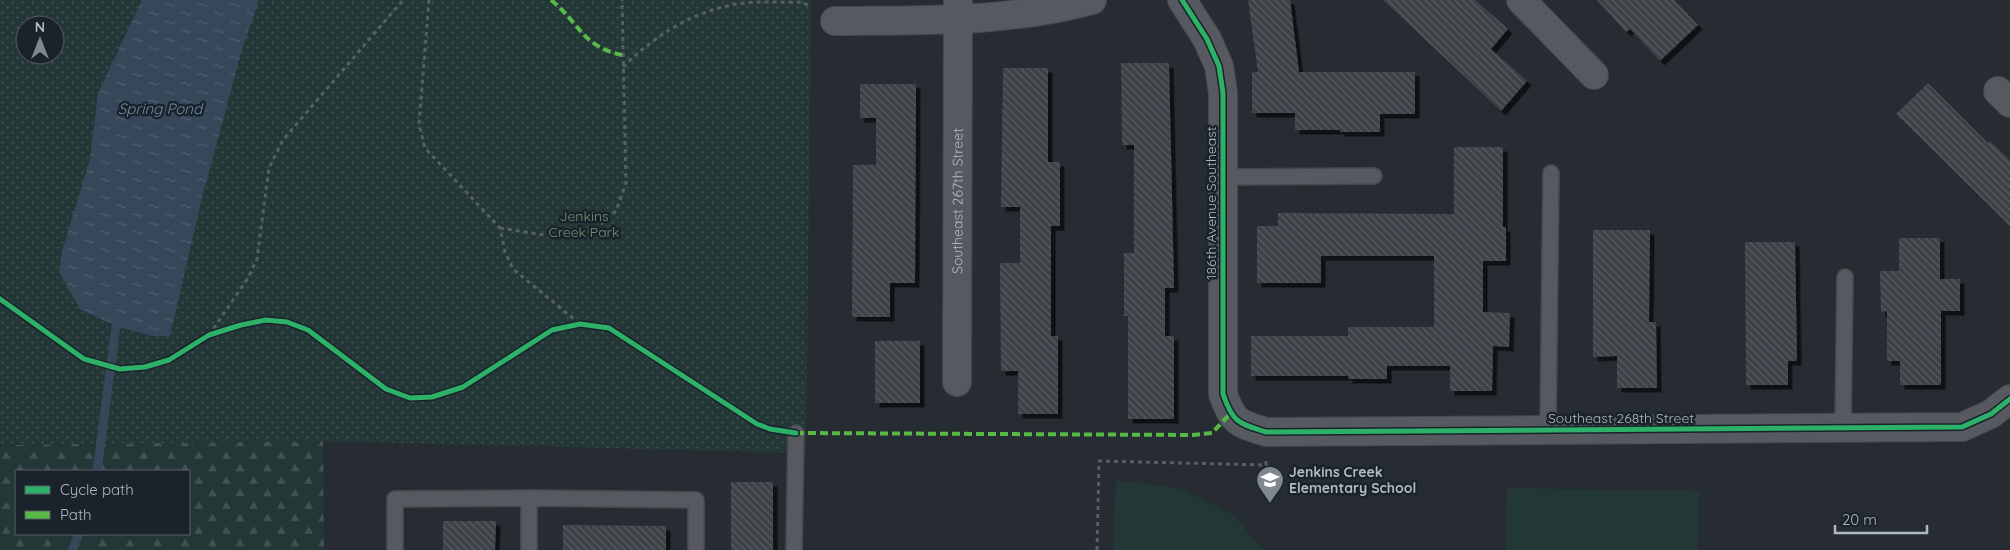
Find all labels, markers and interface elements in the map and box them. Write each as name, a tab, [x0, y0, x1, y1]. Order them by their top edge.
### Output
north arrow	[15, 15, 65, 65]
text: N	[35, 18, 45, 36]
water label: Spring Pond	[118, 99, 204, 118]
street label: 186th Avenue Southeast	[1202, 126, 1220, 280]
street label: Southeast 267th Street	[948, 128, 967, 274]
park label: Jenkins Creek Park	[549, 207, 620, 241]
street label: Southeast 268th Street	[1548, 409, 1694, 427]
place label: Jenkins Creek Elementary School	[1289, 463, 1416, 497]
school or university icon: Jenkins Creek Elementary School	[1255, 465, 1285, 504]
legend	[15, 470, 190, 535]
text: Cycle path	[60, 480, 134, 499]
scale bar	[1835, 502, 1928, 534]
text: Path	[60, 505, 92, 524]
text: 20 m	[1842, 510, 1877, 529]

